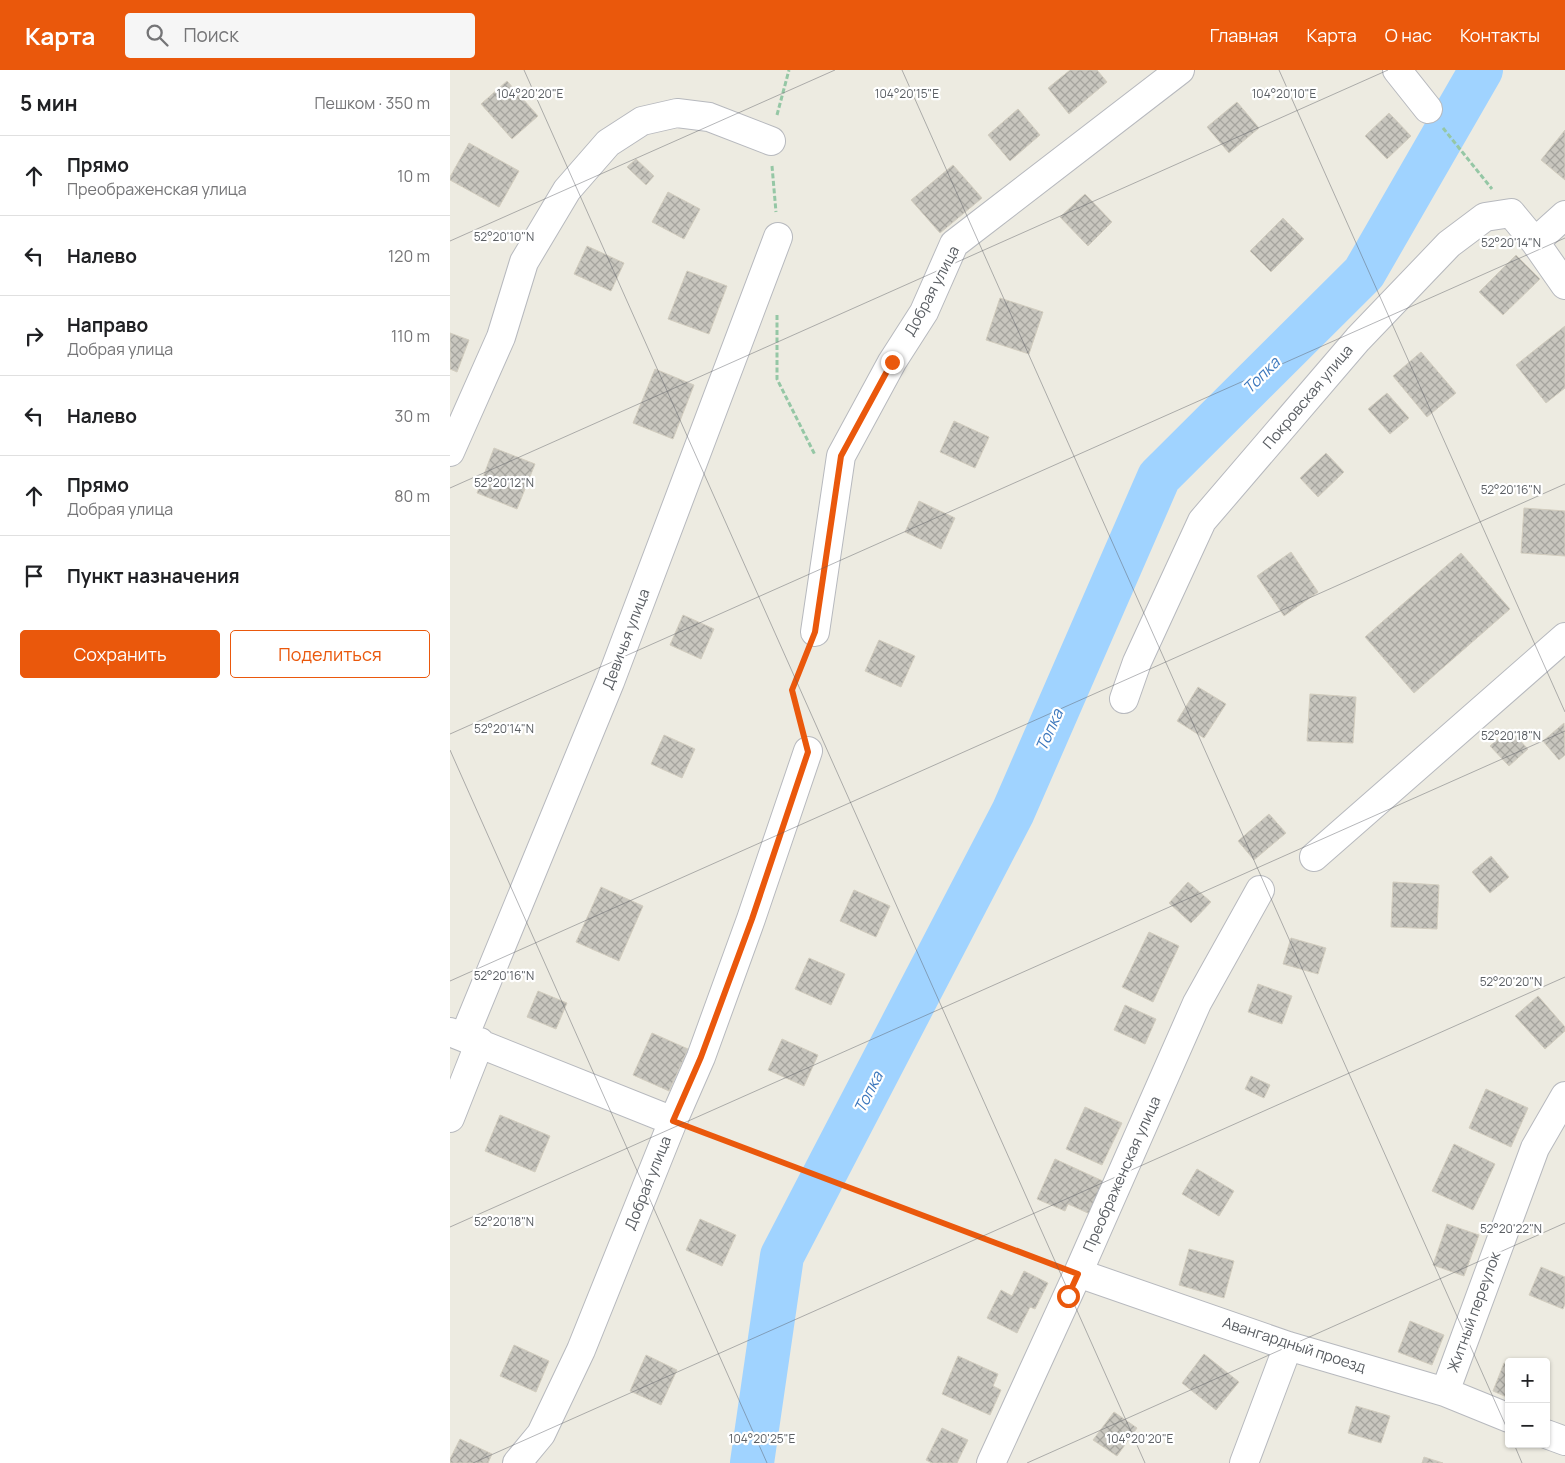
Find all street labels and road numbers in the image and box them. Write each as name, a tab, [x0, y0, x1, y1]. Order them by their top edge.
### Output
street label: Добрая улица	[899, 242, 964, 340]
street label: Покровская улица	[1258, 340, 1358, 453]
street label: Девичья улица	[597, 585, 654, 692]
street label: Преображенская улица	[1078, 1093, 1165, 1255]
street label: Добрая улица	[619, 1133, 676, 1233]
street label: Житный переулок	[1442, 1248, 1505, 1375]
street label: Авангардный проезд	[1220, 1311, 1368, 1378]

